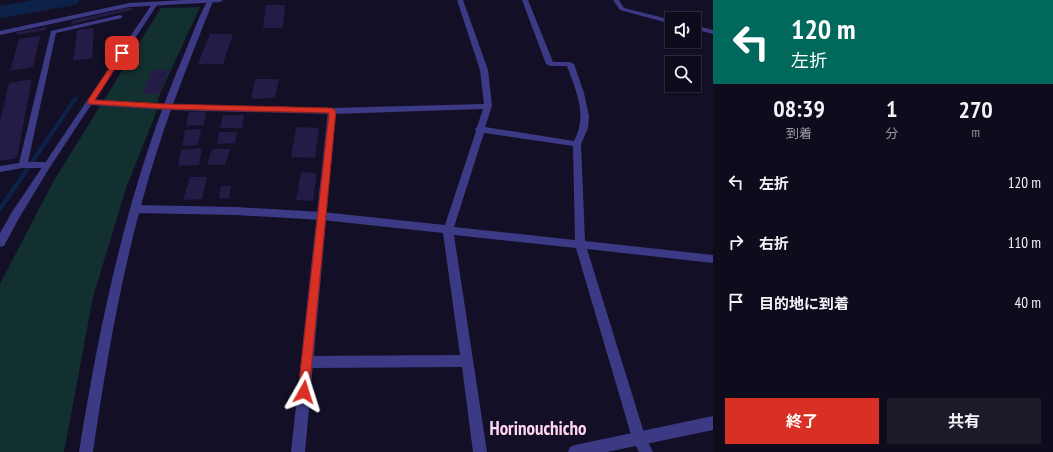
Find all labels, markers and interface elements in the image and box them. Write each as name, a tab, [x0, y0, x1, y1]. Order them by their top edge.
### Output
text: 120 m	[791, 10, 855, 47]
map controls	[665, 12, 701, 92]
button: sound	[665, 12, 701, 48]
icon: left	[725, 16, 777, 68]
pin	[105, 36, 139, 70]
icon: arrive	[111, 42, 133, 64]
text: 左折	[791, 49, 827, 72]
button: search	[665, 56, 701, 92]
text: 08:39	[773, 93, 825, 124]
text: 1	[886, 93, 897, 124]
text: 270	[958, 94, 993, 125]
text: m	[971, 124, 980, 141]
text: 到着	[786, 125, 812, 142]
text: 分	[885, 125, 898, 142]
icon: left	[725, 171, 747, 193]
text: 120 m	[1008, 173, 1041, 192]
text: 左折	[759, 174, 789, 193]
icon: right	[725, 231, 747, 253]
text: 110 m	[1008, 233, 1041, 252]
text: 右折	[759, 234, 789, 253]
icon: arrive	[725, 291, 747, 313]
text: 40 m	[1015, 293, 1041, 312]
text: 目的地に到着	[759, 294, 849, 313]
position arrow	[283, 371, 325, 413]
button: 終了	[725, 398, 879, 444]
button: 共有	[887, 398, 1041, 444]
district label: Horinouchicho	[490, 416, 586, 440]

